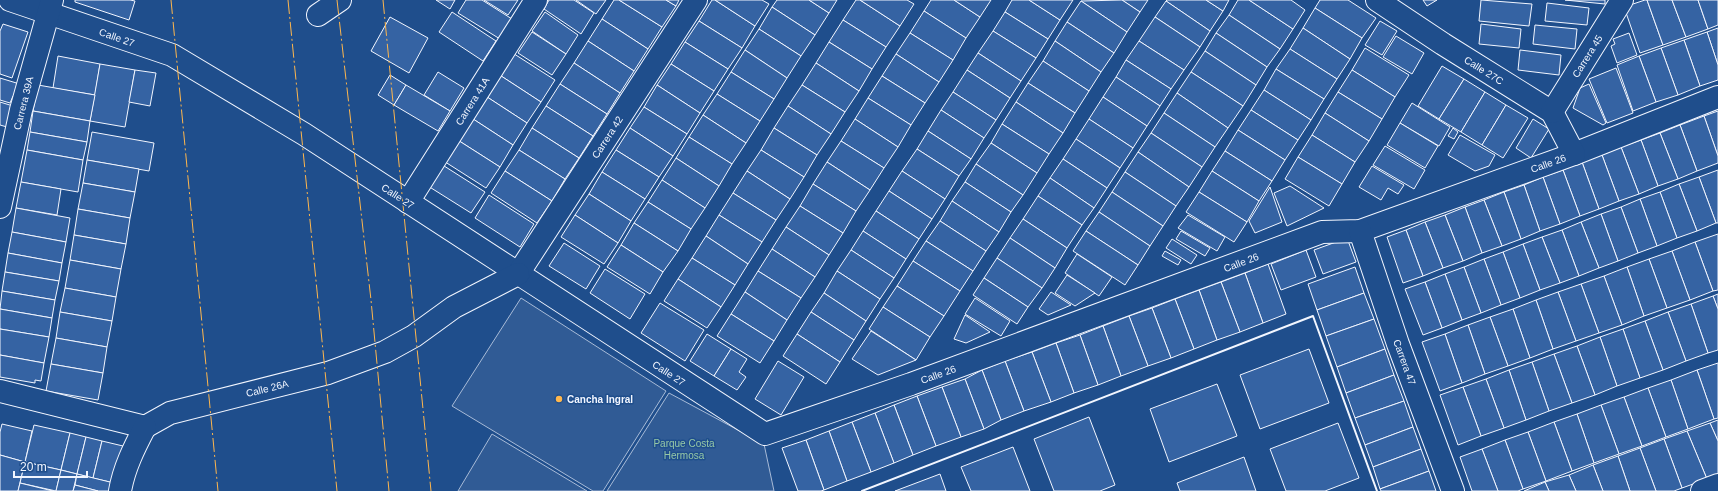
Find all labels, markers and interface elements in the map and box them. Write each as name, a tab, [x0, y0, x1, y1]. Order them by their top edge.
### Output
street label: Calle 27	[98, 26, 136, 49]
street label: Carrera 45	[1570, 33, 1605, 79]
street label: Calle 27C	[1462, 54, 1505, 87]
street label: Carrera 39A	[12, 75, 35, 131]
street label: Carrera 41A	[453, 75, 492, 127]
street label: Carrera 42	[590, 114, 625, 160]
street label: Calle 26	[1529, 152, 1568, 175]
street label: Calle 27	[379, 182, 416, 211]
street label: Calle 26	[1222, 251, 1261, 274]
street label: Carrera 47	[1391, 338, 1418, 387]
street label: Calle 27	[650, 359, 687, 388]
street label: Calle 26	[919, 363, 958, 386]
street label: Calle 26A	[245, 378, 290, 399]
marker: Cancha Ingral	[554, 394, 564, 404]
place label: Cancha Ingral	[567, 394, 633, 405]
park label: Parque Costa Hermosa	[653, 438, 715, 461]
scale bar	[14, 453, 87, 479]
text: 20 m	[20, 460, 47, 474]

